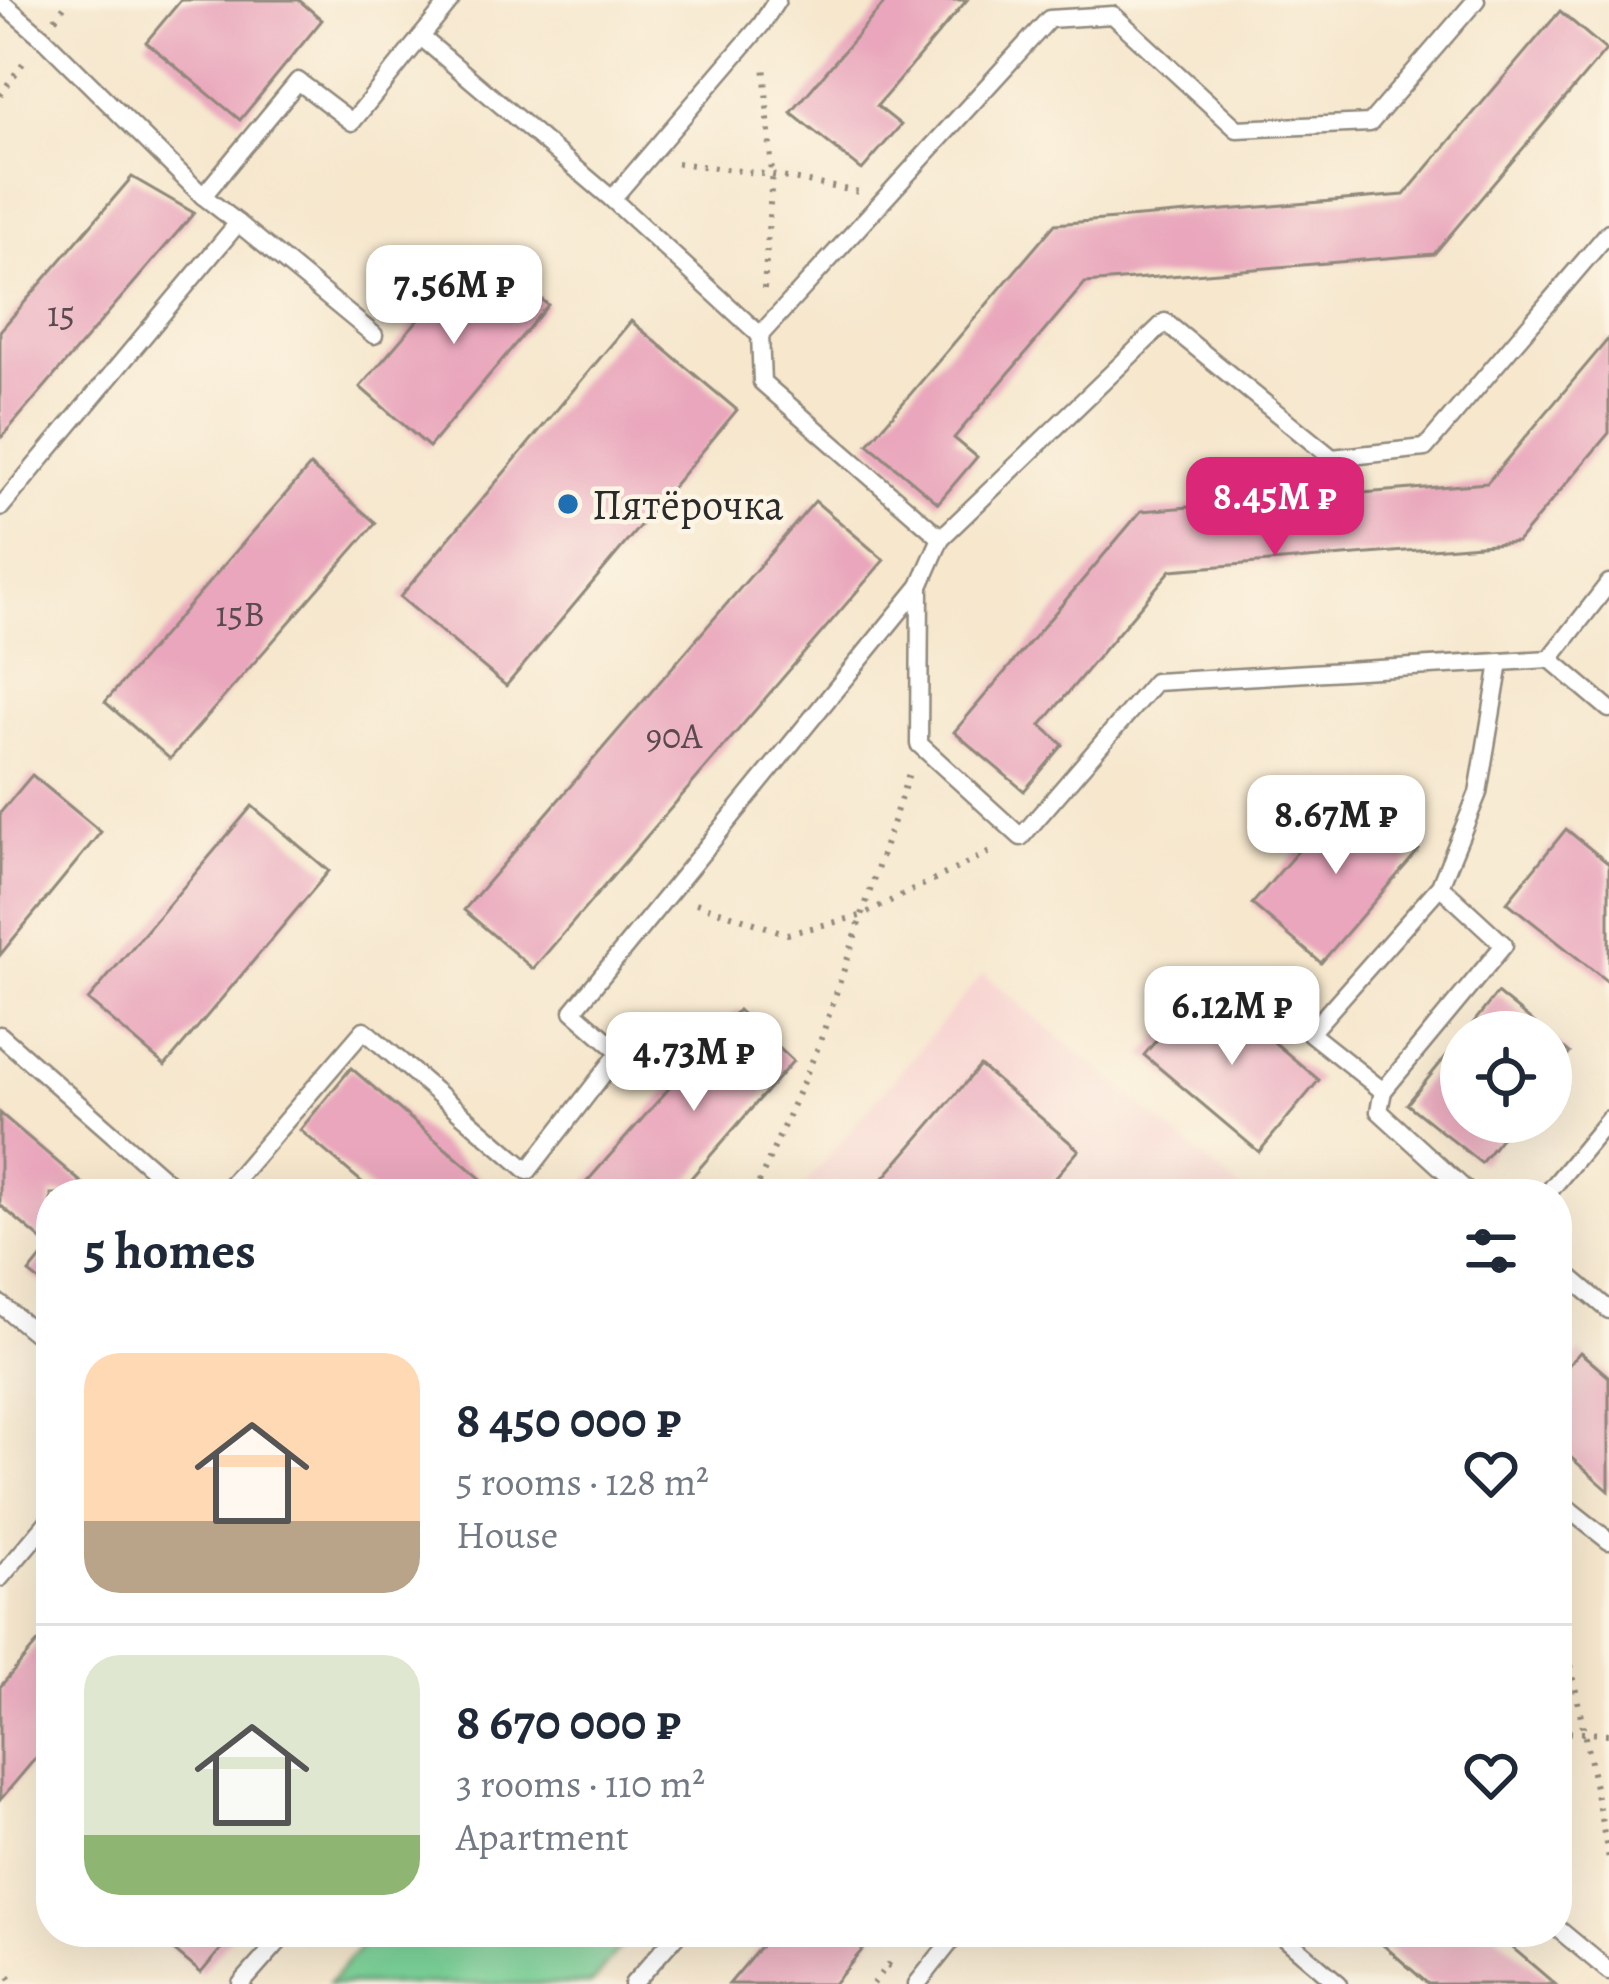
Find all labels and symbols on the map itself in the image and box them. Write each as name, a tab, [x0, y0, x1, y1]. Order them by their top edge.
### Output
pin: 7.56M ₽	[343, 245, 565, 347]
house number: 15	[47, 289, 75, 338]
pin: 8.45M ₽	[1164, 457, 1386, 559]
place label: Пятёрочка	[592, 476, 784, 533]
marker: Пятёрочка	[555, 491, 581, 517]
house number: 15В	[215, 589, 265, 638]
house number: 90А	[646, 711, 703, 760]
pin: 8.67M ₽	[1225, 775, 1447, 877]
pin: 6.12M ₽	[1121, 966, 1343, 1068]
pin: 4.73M ₽	[583, 1012, 805, 1114]

